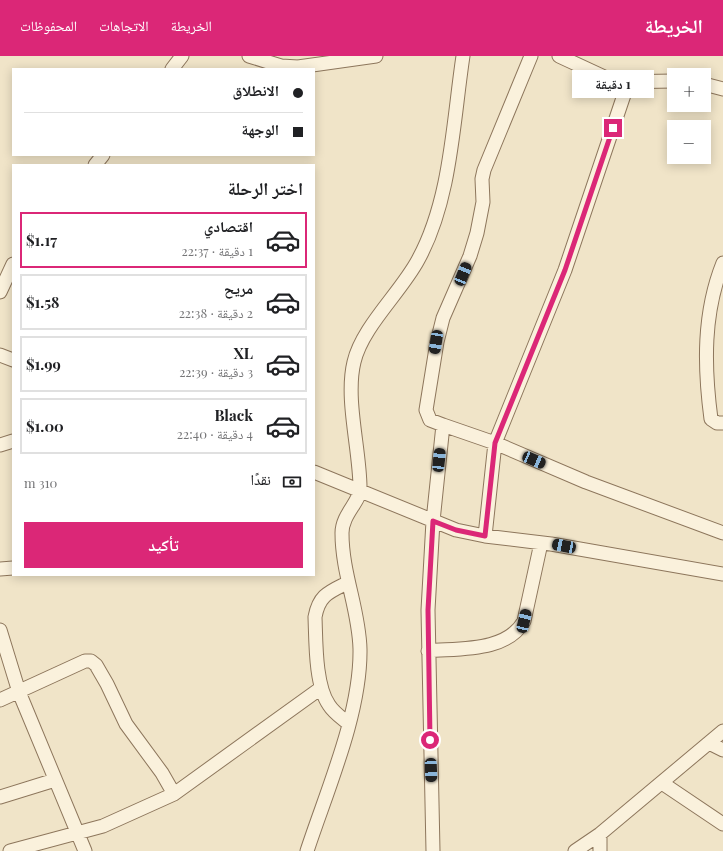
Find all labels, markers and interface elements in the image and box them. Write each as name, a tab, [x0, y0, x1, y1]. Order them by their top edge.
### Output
text: الخريطة	[645, 12, 703, 38]
text: المحفوظات	[20, 16, 77, 35]
text: الاتجاهات	[99, 16, 149, 35]
text: الخريطة	[171, 16, 212, 35]
map controls	[667, 68, 711, 164]
button: +	[667, 68, 711, 112]
callout: 1 دقيقة	[572, 70, 654, 98]
text: 1 دقيقة	[595, 75, 631, 92]
text: الانطلاق	[233, 80, 279, 100]
text: الوجهة	[241, 119, 279, 139]
route end	[604, 119, 622, 137]
button: −	[667, 120, 711, 164]
text: اختر الرحلة	[228, 176, 303, 200]
text: اقتصادي	[204, 216, 253, 236]
icon: car	[265, 222, 301, 258]
text: $1.17	[26, 230, 57, 250]
text: 1 دقيقة · 22:37	[182, 242, 253, 259]
car	[453, 261, 473, 287]
text: مريح	[224, 278, 253, 298]
icon: car	[265, 284, 301, 320]
text: $1.58	[26, 292, 60, 312]
text: 2 دقيقة · 22:38	[179, 304, 253, 321]
car	[428, 329, 444, 355]
text: XL	[233, 343, 253, 363]
icon: car	[265, 346, 301, 382]
text: $1.99	[26, 354, 61, 374]
text: 3 دقيقة · 22:39	[179, 363, 253, 380]
text: Black	[214, 405, 253, 425]
icon: car	[265, 408, 301, 444]
text: $1.00	[26, 416, 64, 436]
text: 4 دقيقة · 22:40	[177, 425, 253, 442]
car	[432, 447, 446, 473]
car	[521, 450, 547, 470]
text: نقدًا	[250, 469, 271, 489]
icon: cash	[281, 471, 303, 493]
text: 310 m	[24, 474, 57, 491]
button: تأكيد	[24, 522, 303, 568]
car	[551, 538, 577, 554]
car	[515, 608, 533, 634]
route start	[421, 731, 439, 749]
car	[425, 758, 437, 782]

